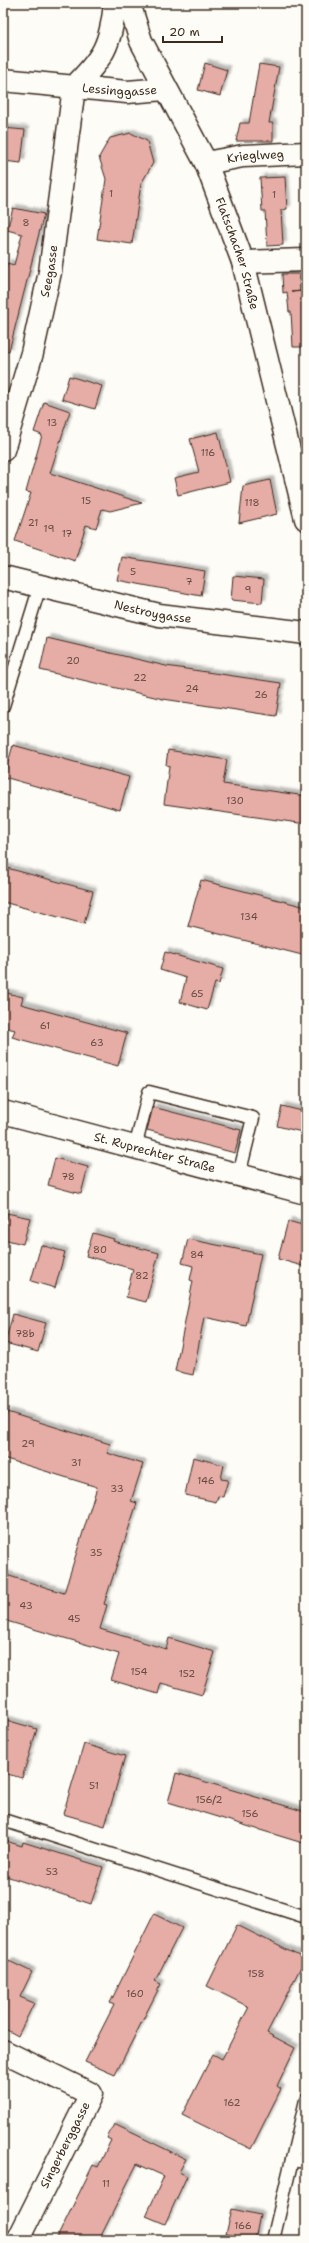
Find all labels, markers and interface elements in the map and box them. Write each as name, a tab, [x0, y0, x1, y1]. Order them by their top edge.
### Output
scale bar	[163, 18, 222, 44]
text: 20 m	[169, 24, 200, 40]
street label: Lessinggasse	[81, 80, 158, 100]
street label: Krieglweg	[225, 146, 284, 167]
house number: 1	[109, 187, 113, 200]
house number: 1	[272, 188, 276, 201]
street label: Flatschacher Straße	[212, 195, 262, 312]
house number: 8	[23, 216, 30, 229]
street label: Seegasse	[37, 244, 61, 299]
house number: 13	[47, 416, 57, 429]
house number: 116	[201, 446, 215, 459]
house number: 15	[81, 494, 91, 507]
house number: 118	[245, 496, 259, 509]
house number: 21	[28, 516, 38, 529]
house number: 19	[44, 522, 54, 535]
house number: 17	[62, 527, 72, 540]
house number: 5	[130, 565, 136, 578]
house number: 7	[186, 575, 193, 588]
house number: 9	[245, 583, 252, 596]
street label: Nestroygasse	[113, 596, 193, 627]
house number: 20	[66, 654, 80, 667]
house number: 22	[133, 671, 147, 684]
house number: 24	[185, 682, 199, 695]
house number: 26	[254, 688, 268, 701]
house number: 130	[226, 794, 244, 807]
house number: 134	[240, 910, 258, 923]
house number: 65	[191, 987, 203, 1000]
house number: 61	[40, 1019, 50, 1032]
house number: 63	[90, 1036, 104, 1049]
street label: St. Ruprechter Straße	[92, 1129, 217, 1176]
house number: 78	[61, 1170, 75, 1183]
house number: 80	[93, 1243, 107, 1256]
house number: 84	[190, 1248, 204, 1261]
house number: 82	[135, 1269, 149, 1282]
house number: 78b	[15, 1327, 35, 1340]
house number: 29	[21, 1437, 35, 1450]
house number: 31	[71, 1456, 81, 1469]
house number: 146	[197, 1474, 215, 1487]
house number: 33	[110, 1482, 124, 1495]
house number: 35	[90, 1546, 102, 1559]
house number: 43	[19, 1599, 33, 1612]
house number: 45	[68, 1612, 80, 1625]
house number: 154	[131, 1665, 147, 1678]
house number: 152	[179, 1667, 195, 1680]
house number: 51	[89, 1779, 99, 1792]
house number: 156/2	[195, 1793, 223, 1806]
house number: 156	[242, 1807, 258, 1820]
house number: 53	[46, 1865, 58, 1878]
house number: 158	[248, 1967, 264, 1980]
house number: 160	[126, 1987, 144, 2000]
house number: 162	[223, 2096, 241, 2109]
street label: Singerberggasse	[36, 2099, 94, 2191]
house number: 11	[102, 2177, 110, 2190]
house number: 166	[234, 2219, 252, 2232]

